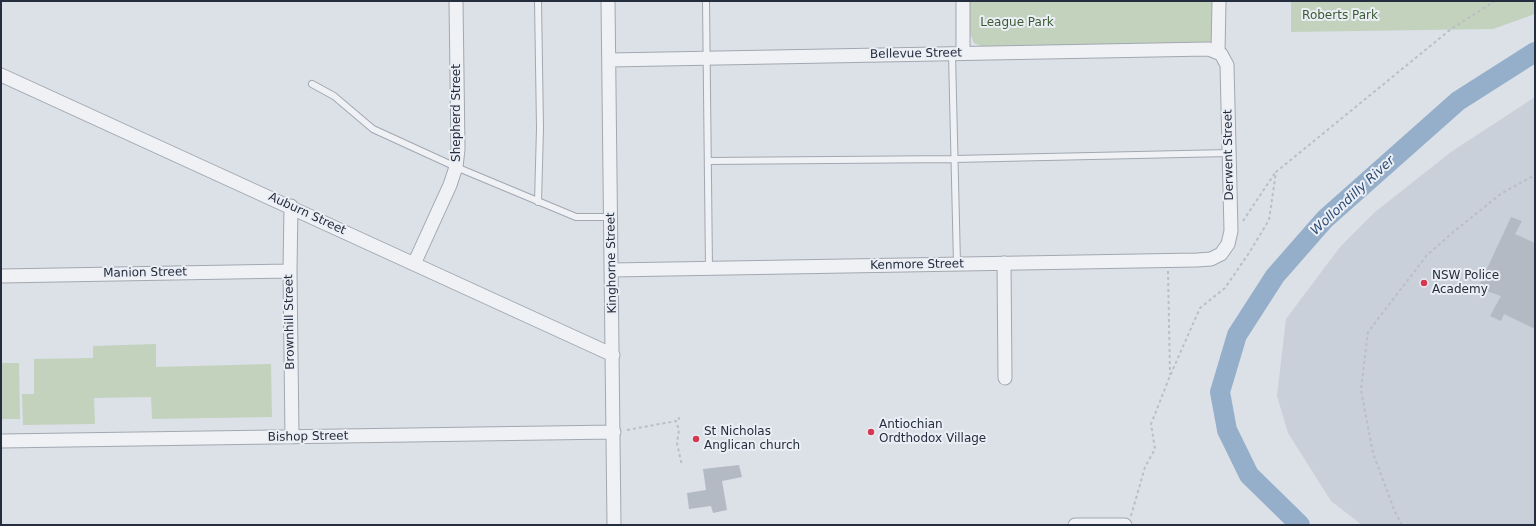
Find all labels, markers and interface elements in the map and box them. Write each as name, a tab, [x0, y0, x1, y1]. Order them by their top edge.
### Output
park label: Roberts Park	[1302, 9, 1378, 23]
park label: League Park	[980, 16, 1054, 30]
street label: Bellevue Street	[870, 46, 962, 62]
street label: Shepherd Street	[450, 64, 464, 162]
street label: Derwent Street	[1221, 109, 1237, 201]
water label: Wollondilly River	[1308, 153, 1398, 239]
street label: Auburn Street	[266, 190, 348, 238]
street label: Kinghorne Street	[604, 212, 620, 314]
street label: Kenmore Street	[870, 257, 964, 273]
street label: Manion Street	[103, 265, 187, 281]
place label: NSW Police Academy	[1432, 269, 1499, 297]
street label: Brownhill Street	[282, 274, 298, 370]
marker: NSW Police Academy	[1419, 278, 1429, 288]
place label: Antiochian Ordthodox Village	[879, 418, 986, 446]
place label: St Nicholas Anglican church	[704, 425, 800, 453]
marker: Antiochian Ordthodox Village	[866, 427, 876, 437]
street label: Bishop Street	[268, 429, 348, 445]
marker: St Nicholas Anglican church	[691, 434, 701, 444]

